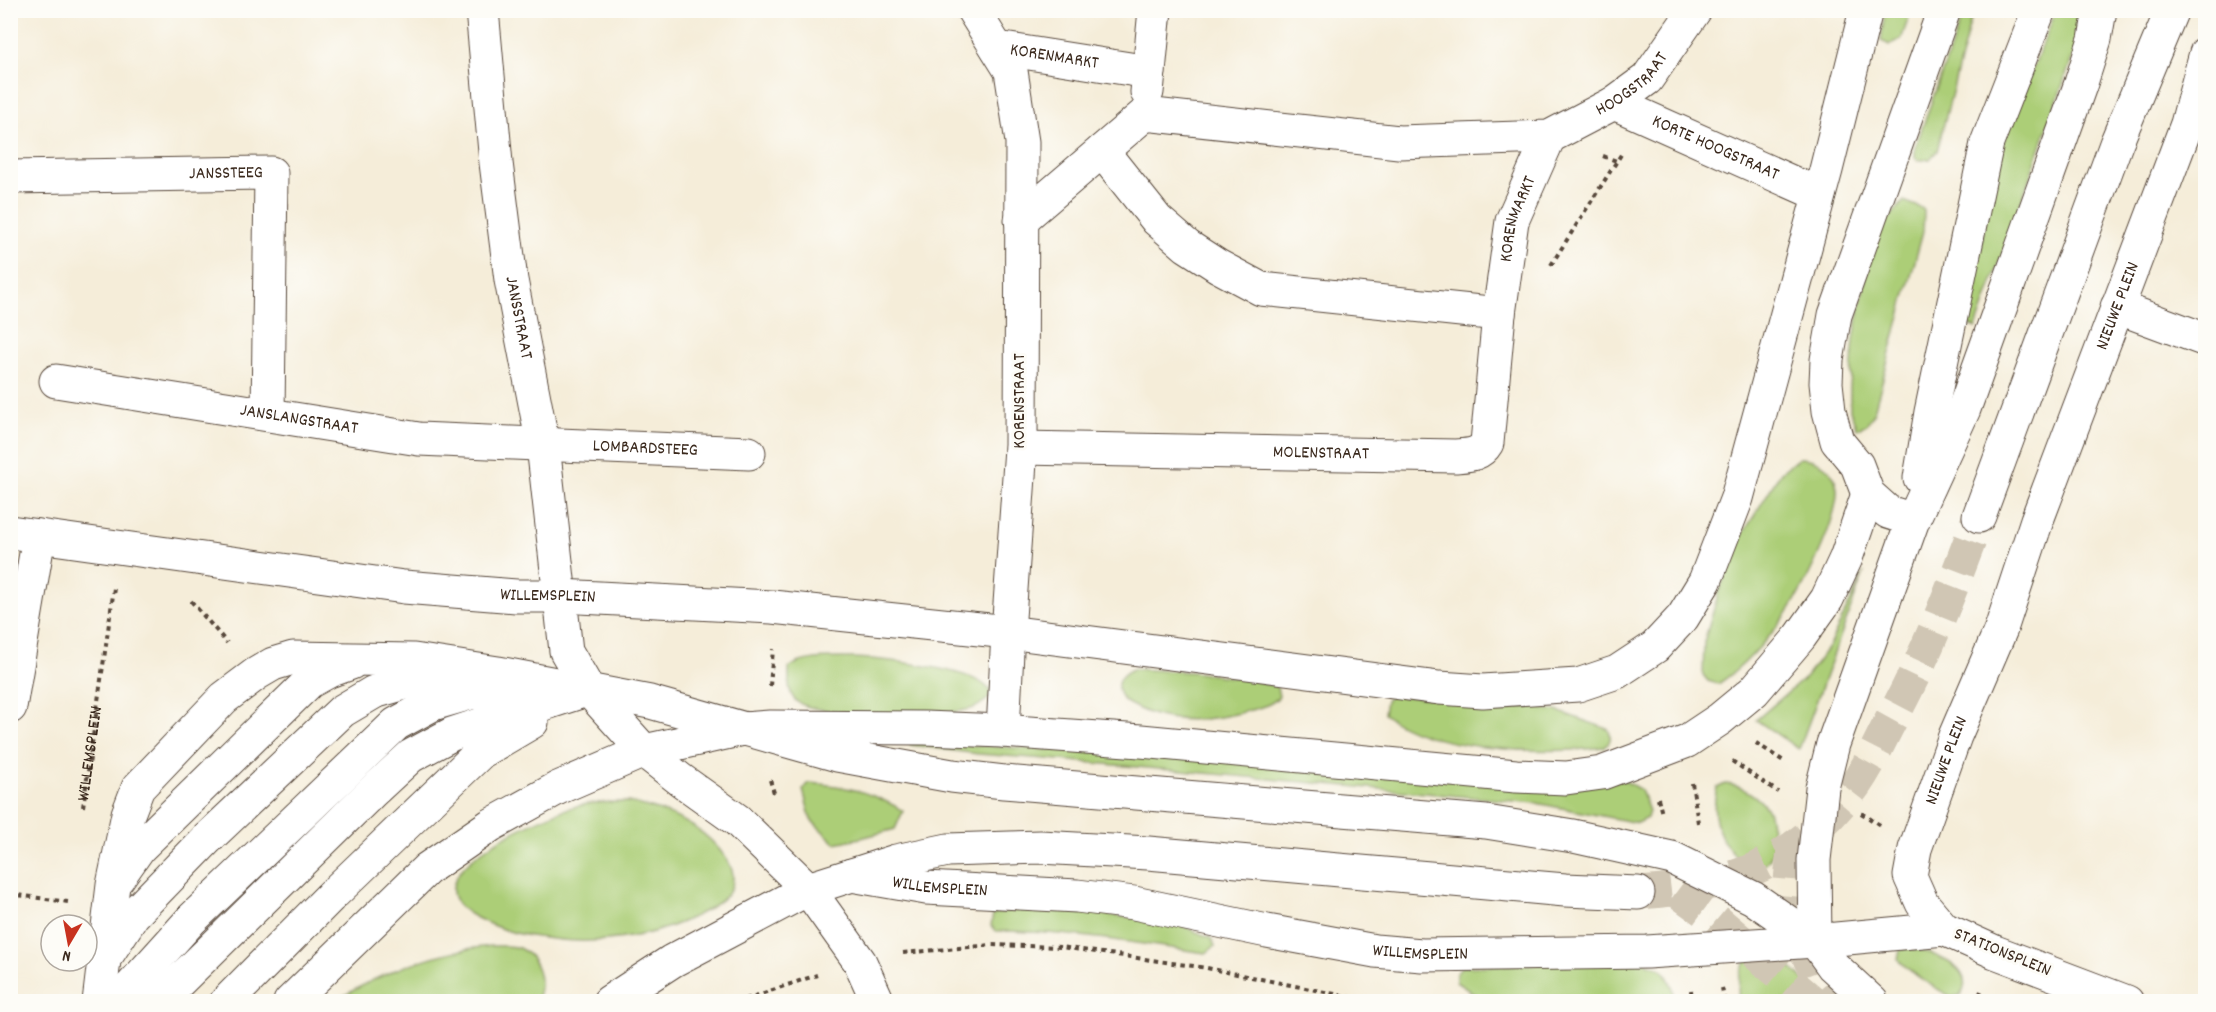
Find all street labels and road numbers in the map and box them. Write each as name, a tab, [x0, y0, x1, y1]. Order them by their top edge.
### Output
street label: KORENMARKT	[1008, 38, 1100, 76]
street label: HOOGSTRAAT	[1591, 47, 1674, 123]
street label: KORTE HOOGSTRAAT	[1648, 109, 1783, 187]
street label: JANSSTEEG	[189, 161, 263, 187]
street label: KORENMARKT	[1494, 172, 1543, 264]
street label: NIEUWE PLEIN	[2090, 259, 2146, 354]
street label: JANSSTRAAT	[498, 275, 539, 361]
street label: KORENSTRAAT	[1008, 353, 1033, 449]
street label: JANSLANGSTRAAT	[238, 398, 360, 442]
street label: LOMBARDSTEEG	[592, 434, 698, 463]
street label: MOLENSTRAAT	[1273, 440, 1369, 467]
street label: WILLEMSPLEIN	[499, 582, 596, 610]
street label: WILLEMSPLEIN	[71, 704, 110, 803]
street label: NIEUWE PLEIN	[1919, 713, 1974, 808]
street label: WILLEMSPLEIN	[890, 870, 988, 904]
street label: STATIONSPLEIN	[1950, 922, 2054, 984]
street label: WILLEMSPLEIN	[1372, 938, 1468, 967]

